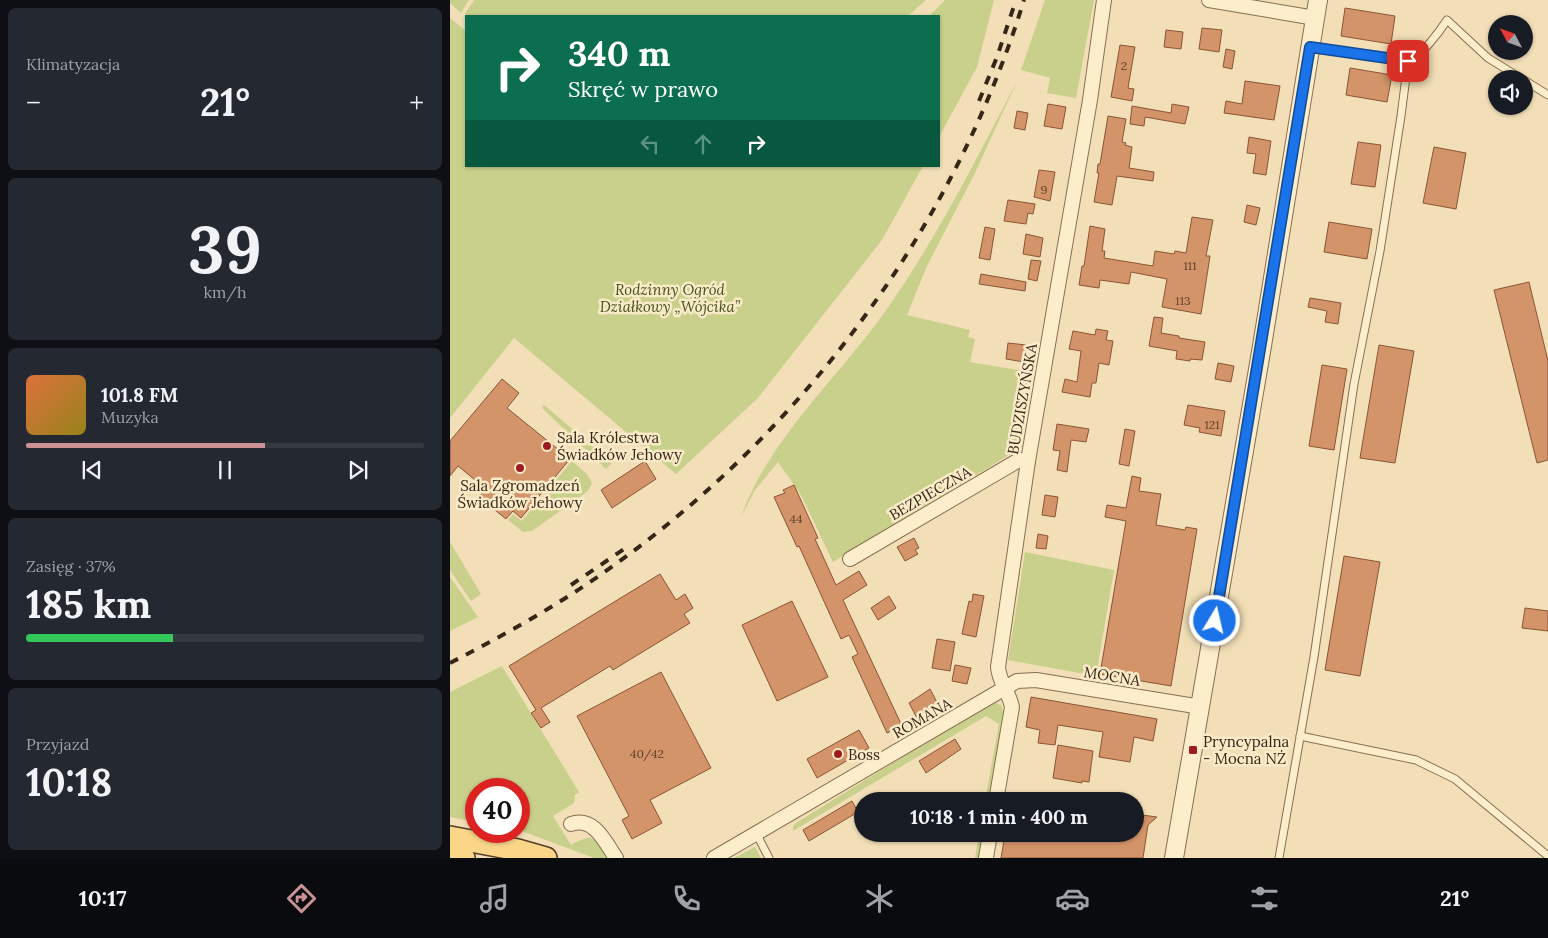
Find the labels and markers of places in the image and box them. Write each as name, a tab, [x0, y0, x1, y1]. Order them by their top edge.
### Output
pin	[1387, 40, 1429, 82]
place label: Sala Królestwa Świadków Jehowy	[557, 428, 682, 464]
marker: Sala Królestwa Świadków Jehowy	[541, 440, 553, 452]
marker: Sala Zgromadzeń Świadków Jehowy	[514, 462, 526, 474]
place label: Sala Zgromadzeń Świadków Jehowy	[458, 476, 583, 512]
place label: Pryncypalna - Mocna NŻ	[1203, 732, 1290, 768]
marker: Pryncypalna - Mocna NŻ	[1187, 744, 1199, 756]
place label: Boss	[848, 745, 880, 764]
marker: Boss	[832, 748, 844, 760]

